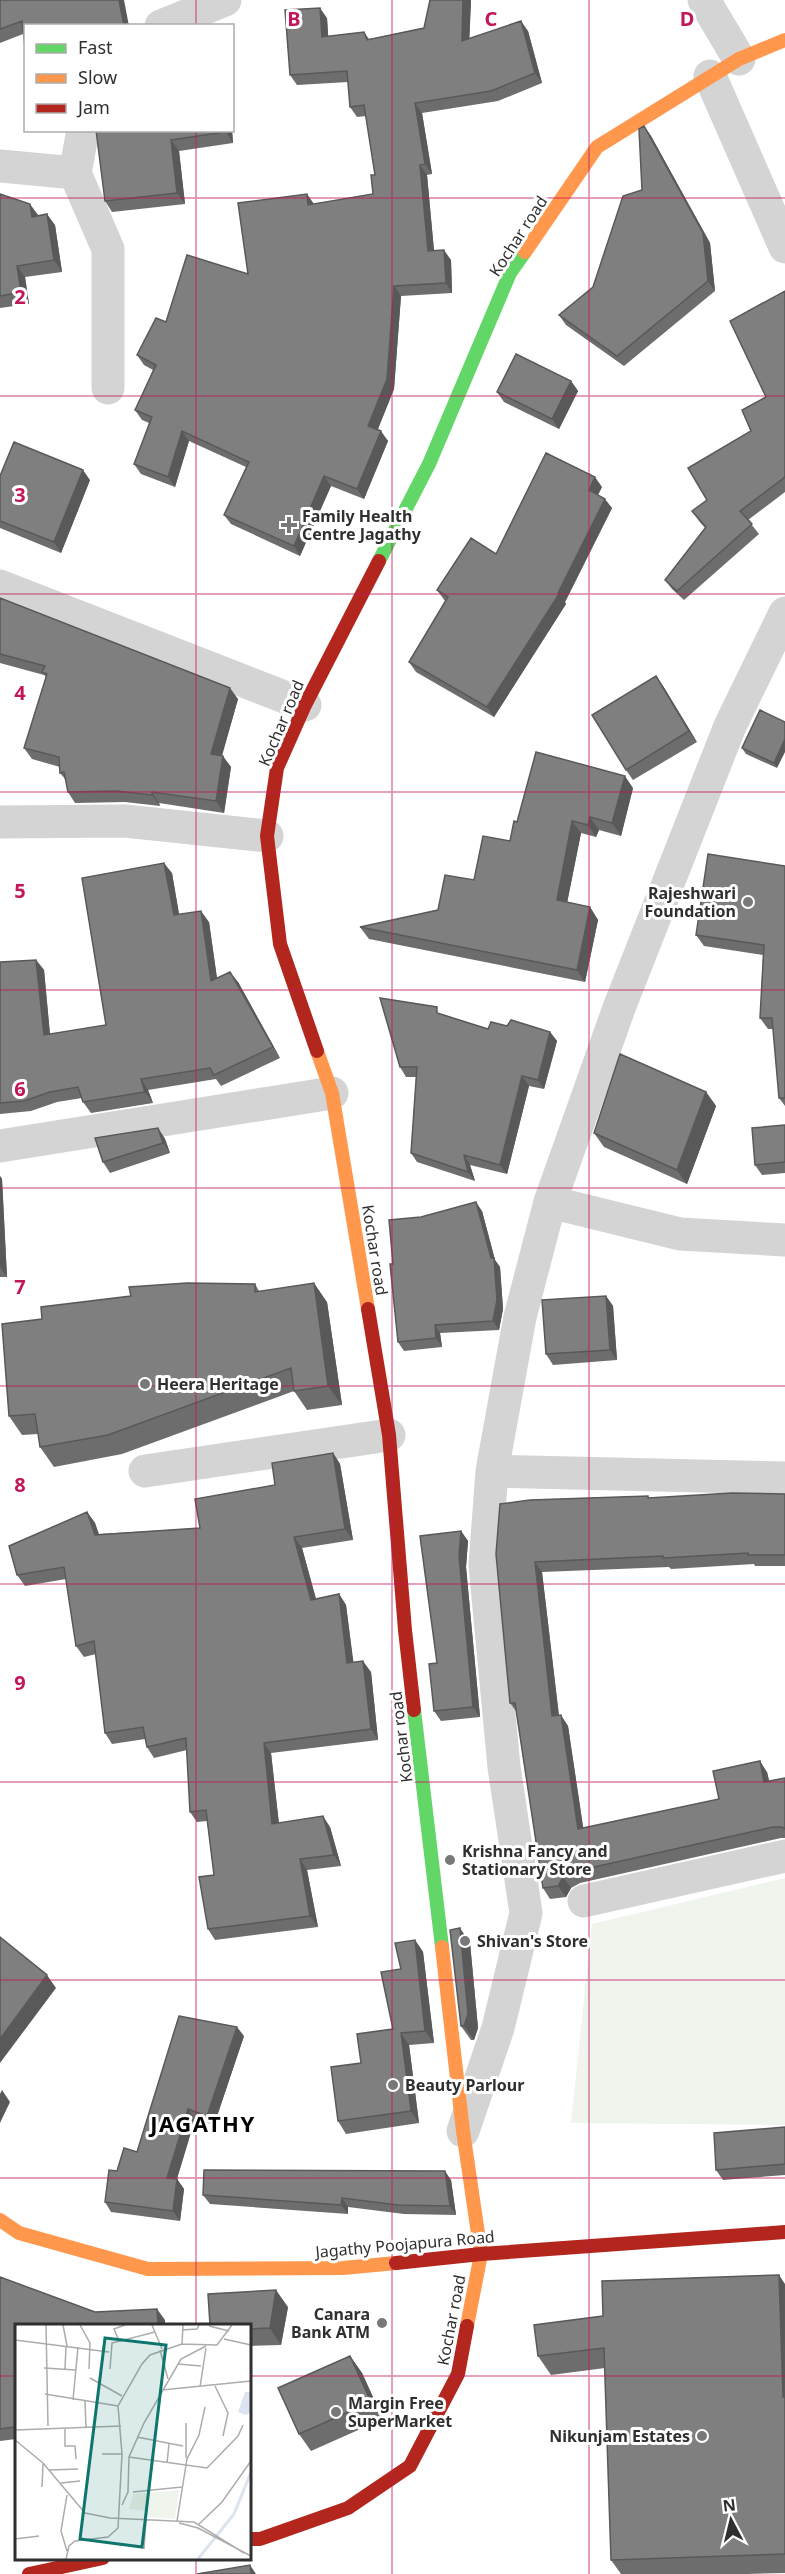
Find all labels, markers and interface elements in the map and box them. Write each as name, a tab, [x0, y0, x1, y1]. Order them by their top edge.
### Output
text: B	[287, 5, 301, 32]
text: C	[485, 5, 498, 32]
text: D	[680, 5, 694, 32]
legend	[24, 24, 234, 132]
text: Fast	[78, 35, 113, 59]
text: Slow	[78, 65, 117, 89]
text: Jam	[76, 95, 110, 119]
street label: Kochar road	[484, 192, 552, 280]
text: 2	[14, 283, 26, 310]
text: 3	[14, 481, 26, 508]
place label: Family Health Centre Jagathy	[302, 505, 422, 545]
marker: Family Health Centre Jagathy	[280, 516, 298, 534]
street label: Kochar road	[253, 677, 309, 769]
text: 4	[14, 679, 26, 706]
text: 5	[14, 877, 26, 904]
place label: Rajeshwari Foundation	[645, 882, 736, 922]
marker: Rajeshwari Foundation	[741, 895, 755, 909]
text: 6	[14, 1075, 26, 1102]
street label: Kochar road	[357, 1203, 393, 1297]
text: 7	[14, 1273, 26, 1300]
place label: Heera Heritage	[157, 1373, 279, 1395]
marker: Heera Heritage	[138, 1377, 152, 1391]
text: 8	[14, 1471, 26, 1498]
text: 9	[14, 1669, 26, 1696]
street label: Kochar road	[384, 1690, 418, 1784]
place label: Krishna Fancy and Stationary Store	[462, 1840, 608, 1880]
marker: Krishna Fancy and Stationary Store	[443, 1853, 457, 1867]
place label: Shivan's Store	[477, 1930, 588, 1952]
marker: Shivan's Store	[458, 1934, 472, 1948]
place label: Beauty Parlour	[405, 2074, 524, 2096]
marker: Beauty Parlour	[386, 2078, 400, 2092]
district label: JAGATHY	[148, 2108, 256, 2138]
street label: Jagathy Poojapura Road	[312, 2225, 496, 2263]
street label: Kochar road	[431, 2273, 471, 2367]
place label: Canara Bank ATM	[291, 2303, 370, 2343]
marker: Canara Bank ATM	[375, 2316, 389, 2330]
inset map	[15, 2324, 250, 2559]
place label: Margin Free SuperMarket	[348, 2392, 452, 2432]
marker: Margin Free SuperMarket	[329, 2405, 343, 2419]
place label: Nikunjam Estates	[549, 2425, 690, 2447]
marker: Nikunjam Estates	[695, 2429, 709, 2443]
north arrow	[701, 2490, 761, 2550]
text: N	[721, 2493, 737, 2517]

